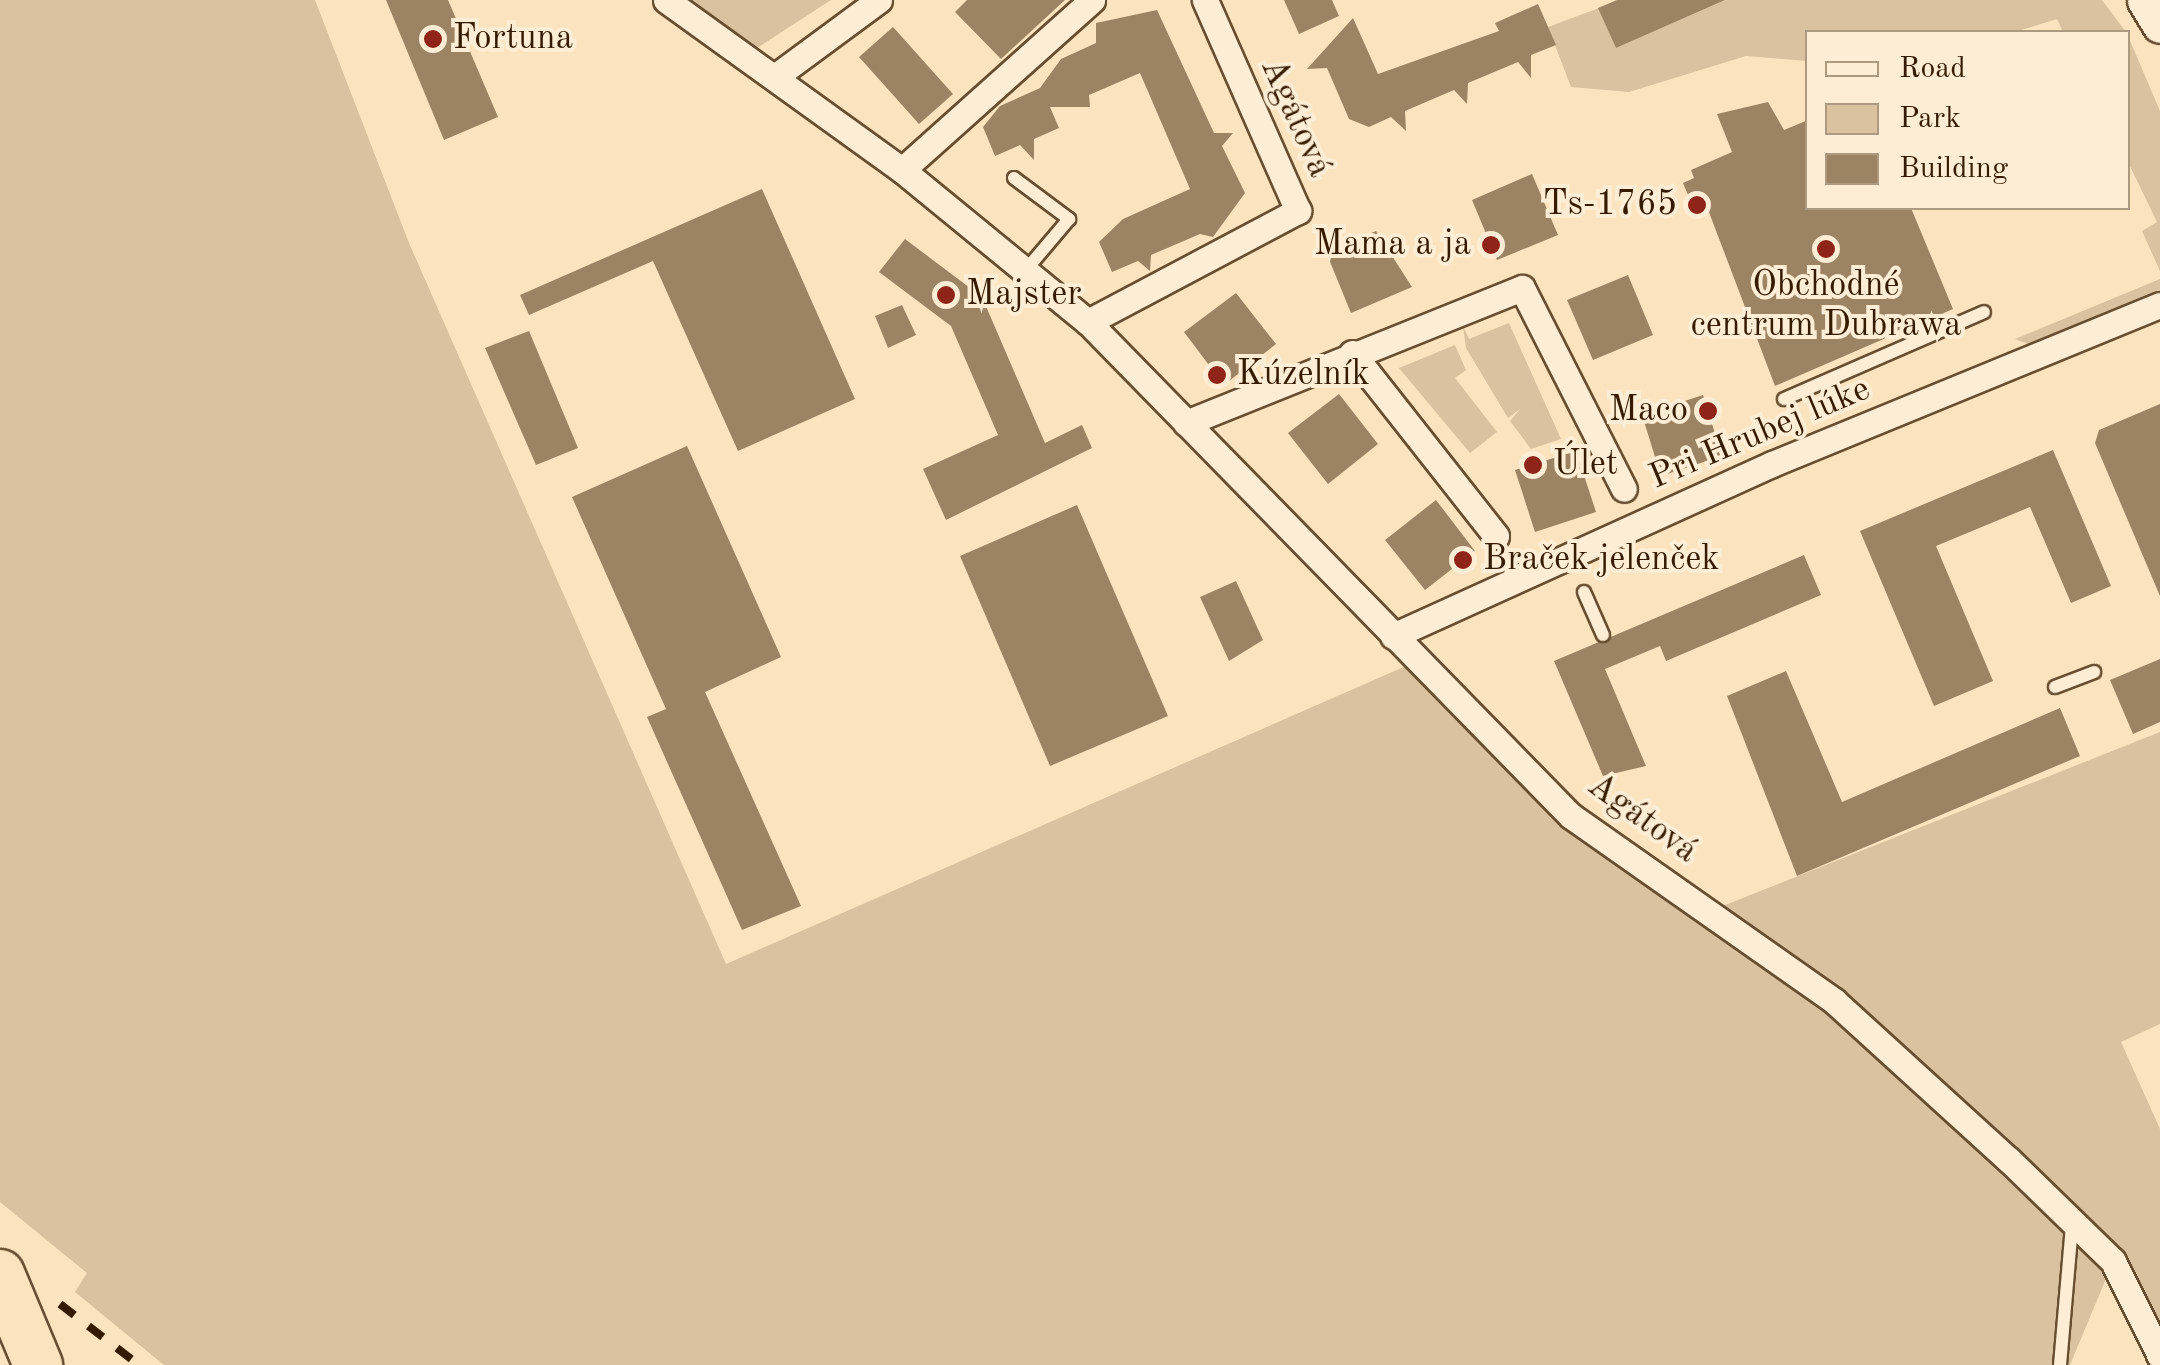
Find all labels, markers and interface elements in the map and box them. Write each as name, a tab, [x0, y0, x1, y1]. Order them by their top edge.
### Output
place label: Fortuna	[453, 18, 573, 60]
marker: Fortuna	[422, 28, 444, 50]
legend	[1805, 30, 2130, 210]
street label: Agátová	[1250, 52, 1340, 184]
text: Road	[1899, 54, 1966, 84]
text: Park	[1899, 104, 1961, 134]
text: Building	[1899, 154, 2008, 184]
place label: Ts-1765	[1543, 184, 1677, 226]
marker: Ts-1765	[1686, 194, 1708, 216]
place label: Mama a ja	[1314, 224, 1471, 266]
marker: Mama a ja	[1480, 234, 1502, 256]
marker: Obchodné centrum Dubrawa	[1815, 238, 1837, 260]
place label: Obchodné centrum Dubrawa	[1690, 265, 1962, 347]
place label: Majster	[966, 274, 1082, 316]
marker: Majster	[935, 284, 957, 306]
place label: Kúzelník	[1237, 354, 1370, 396]
marker: Kúzelník	[1206, 364, 1228, 386]
street label: Pri Hrubej lúke	[1643, 369, 1877, 499]
place label: Maco	[1609, 390, 1688, 432]
marker: Maco	[1697, 400, 1719, 422]
place label: Úlet	[1553, 444, 1618, 486]
marker: Úlet	[1522, 454, 1544, 476]
place label: Braček jelenček	[1483, 539, 1719, 581]
marker: Braček jelenček	[1452, 549, 1474, 571]
street label: Agátová	[1579, 765, 1705, 873]

